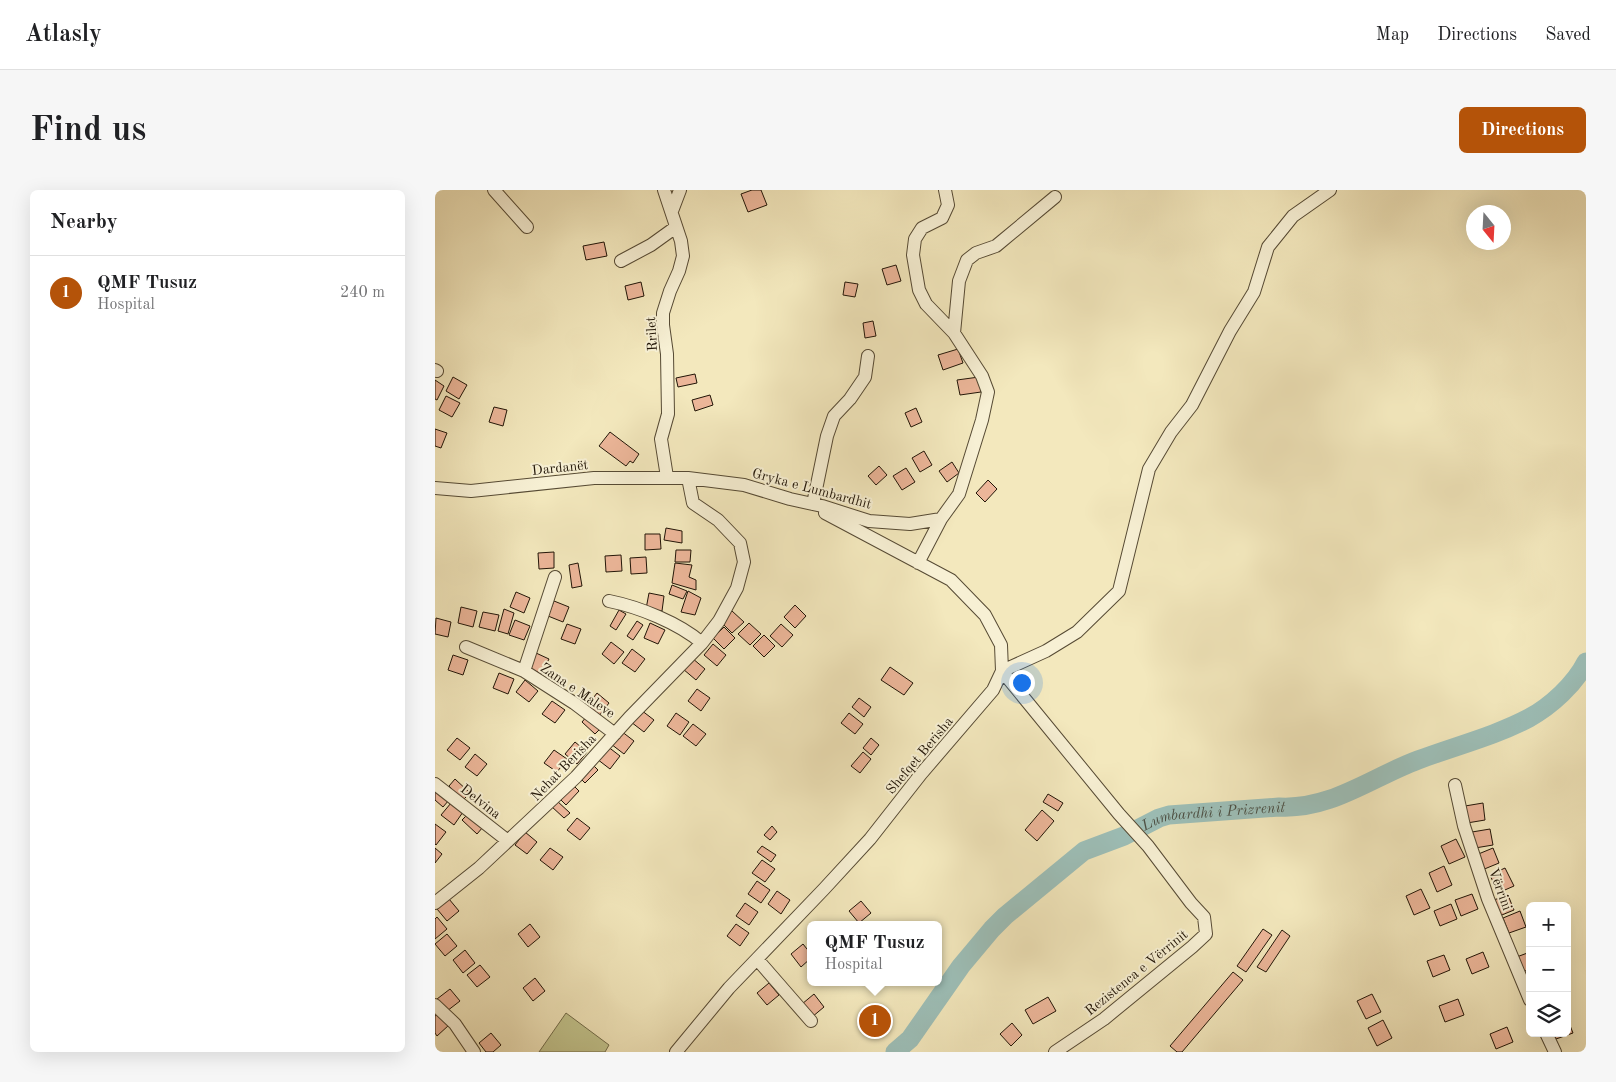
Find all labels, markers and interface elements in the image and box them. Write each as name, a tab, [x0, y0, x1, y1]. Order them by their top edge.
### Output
text: Atlasly	[25, 23, 102, 47]
text: Map	[1376, 26, 1409, 44]
text: Directions	[1437, 26, 1517, 44]
text: Saved	[1545, 26, 1591, 44]
button: Directions	[1459, 107, 1586, 153]
text: Find us	[30, 113, 146, 148]
north arrow	[1466, 205, 1511, 250]
text: Nearby	[50, 212, 118, 233]
text: QMF Tusuz	[97, 274, 197, 293]
text: 1	[61, 285, 71, 301]
text: 240 m	[340, 285, 385, 301]
text: Hospital	[97, 297, 155, 313]
street label: Rrilet	[644, 316, 660, 352]
street label: Dardanët	[531, 458, 589, 478]
street label: Gryka e Lumbardhit	[750, 466, 873, 512]
street label: Zana e Maleve	[538, 661, 617, 721]
your location	[1009, 670, 1035, 696]
street label: Shefqet Berisha	[884, 714, 956, 797]
street label: Nehat Berisha	[529, 732, 599, 804]
street label: Delvina	[458, 782, 503, 822]
water label: Lumbardhi i Prizrenit	[1139, 801, 1285, 835]
street label: Vërrini	[1486, 866, 1514, 913]
map controls	[1526, 902, 1571, 1037]
button: +	[1526, 902, 1571, 947]
popup	[807, 921, 942, 986]
street label: Rezistenca e Vërrinit	[1083, 927, 1191, 1018]
text: QMF Tusuz	[825, 934, 924, 953]
button: −	[1526, 947, 1571, 992]
text: Hospital	[825, 957, 882, 973]
button: layers	[1526, 992, 1571, 1037]
pin: 1	[859, 1002, 891, 1040]

